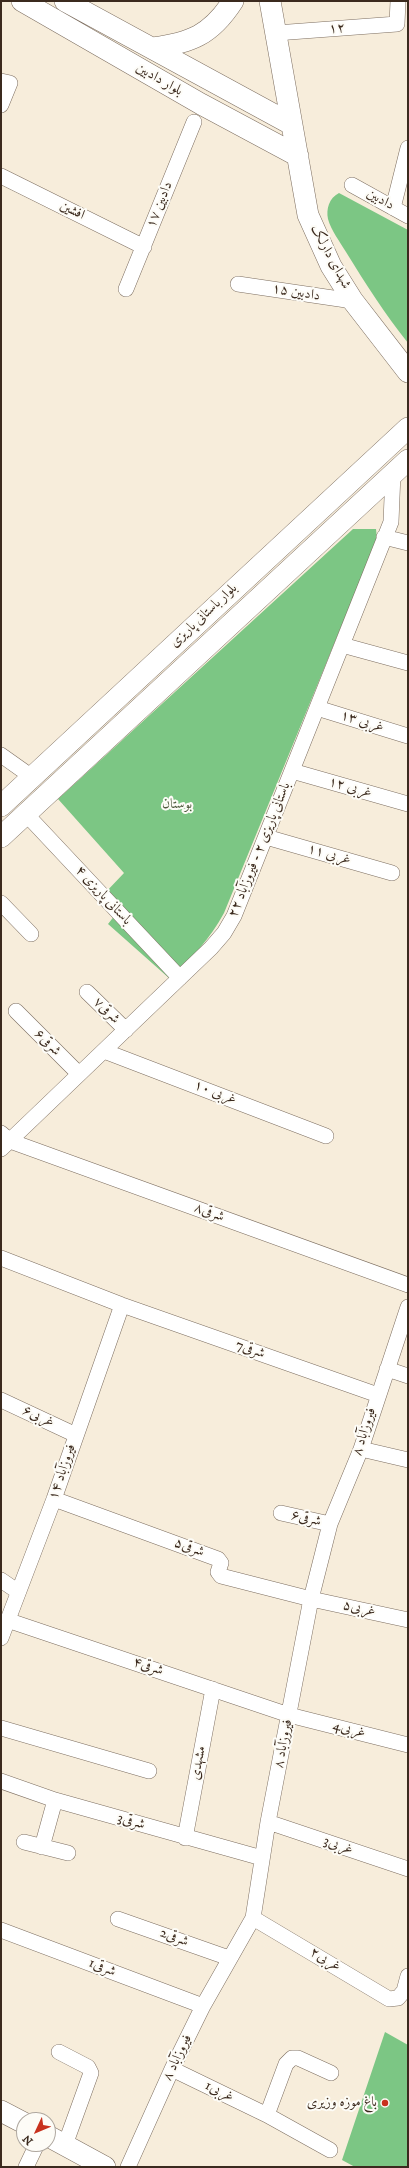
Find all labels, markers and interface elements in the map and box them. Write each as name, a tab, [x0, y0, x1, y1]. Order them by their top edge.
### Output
street label: ۱۲	[328, 20, 346, 38]
street label: بلوار دادبین	[133, 60, 185, 100]
street label: دادبین ۱۷	[143, 179, 177, 231]
street label: دادبین	[363, 186, 397, 214]
street label: افشین	[57, 198, 87, 224]
street label: شهدای دارلک	[306, 222, 354, 292]
street label: دادبین ۱۵	[271, 281, 321, 305]
street label: بلوار باستانی پاریزی	[167, 581, 241, 651]
street label: غربی ۱۳	[338, 708, 386, 736]
street label: غربی ۱۲	[326, 774, 374, 802]
street label: باستانی پاریزی ۲ - فیروزآباد ۲۲	[225, 780, 295, 920]
park label: بوستان	[162, 797, 192, 813]
street label: غربی ۱۱	[305, 841, 353, 869]
street label: باستانی پاریزی ۴	[71, 863, 135, 929]
street label: شرقی۷	[89, 994, 123, 1028]
street label: شرقی۶	[30, 1026, 64, 1060]
street label: غربی ۱۰	[191, 1077, 239, 1109]
street label: شرقی۸	[192, 1200, 226, 1226]
street label: شرقی7	[233, 1337, 267, 1363]
street label: غربی۶	[19, 1402, 57, 1432]
street label: فیروزآباد ۸	[349, 1406, 381, 1458]
street label: فیروزآباد ۱۴	[46, 1442, 80, 1502]
street label: شرقی۶	[289, 1507, 323, 1531]
street label: شرقی۵	[172, 1535, 206, 1561]
street label: غربی۵	[341, 1597, 377, 1621]
street label: شرقی۴	[131, 1654, 165, 1680]
street label: فیروزآباد ۸	[271, 1718, 297, 1770]
street label: غربی4	[331, 1718, 367, 1742]
street label: مشهدی	[188, 1745, 210, 1781]
street label: شرقی3	[115, 1810, 147, 1834]
street label: غربی3	[321, 1833, 355, 1859]
street label: شرقی2	[157, 1925, 191, 1951]
street label: غربی۲	[307, 1944, 343, 1976]
street label: شرقی1	[86, 1955, 118, 1981]
street label: فیروزآباد ۸	[160, 2032, 196, 2084]
street label: غربی1	[202, 2078, 236, 2106]
place label: باغ موزه وزیری	[307, 2095, 377, 2111]
marker: باغ موزه وزیری	[380, 2098, 390, 2108]
north arrow	[16, 2112, 56, 2152]
text: N	[20, 2132, 36, 2148]

